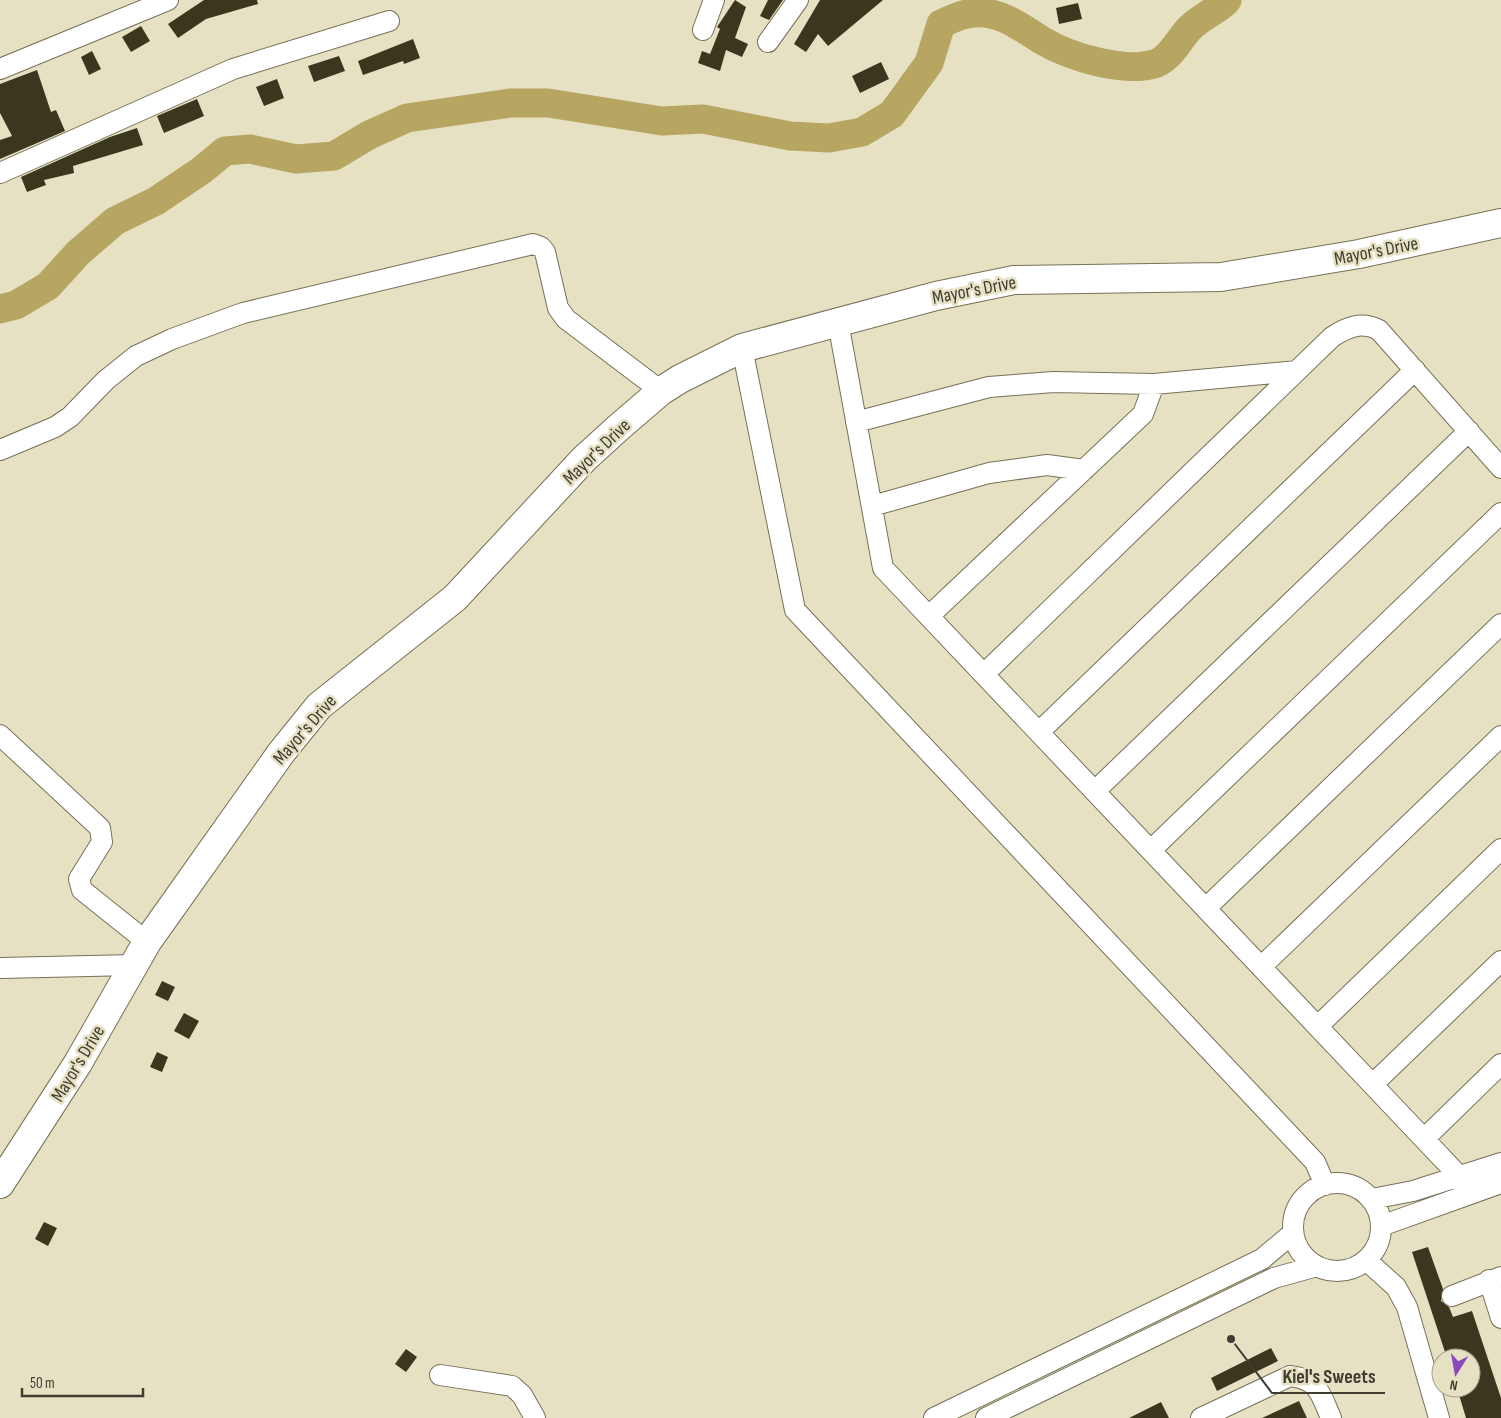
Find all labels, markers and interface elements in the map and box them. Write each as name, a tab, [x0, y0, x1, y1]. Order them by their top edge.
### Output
street label: Mayor's Drive	[1332, 232, 1420, 271]
street label: Mayor's Drive	[930, 271, 1018, 310]
street label: Mayor's Drive	[558, 414, 636, 490]
street label: Mayor's Drive	[269, 690, 342, 770]
street label: Mayor's Drive	[47, 1021, 110, 1106]
north arrow	[1431, 1348, 1481, 1398]
callout: Kiel's Sweets	[1272, 1358, 1385, 1393]
text: Kiel's Sweets	[1282, 1365, 1376, 1389]
scale bar	[22, 1366, 144, 1398]
text: 50 m	[30, 1374, 55, 1393]
text: N	[1448, 1376, 1459, 1394]

